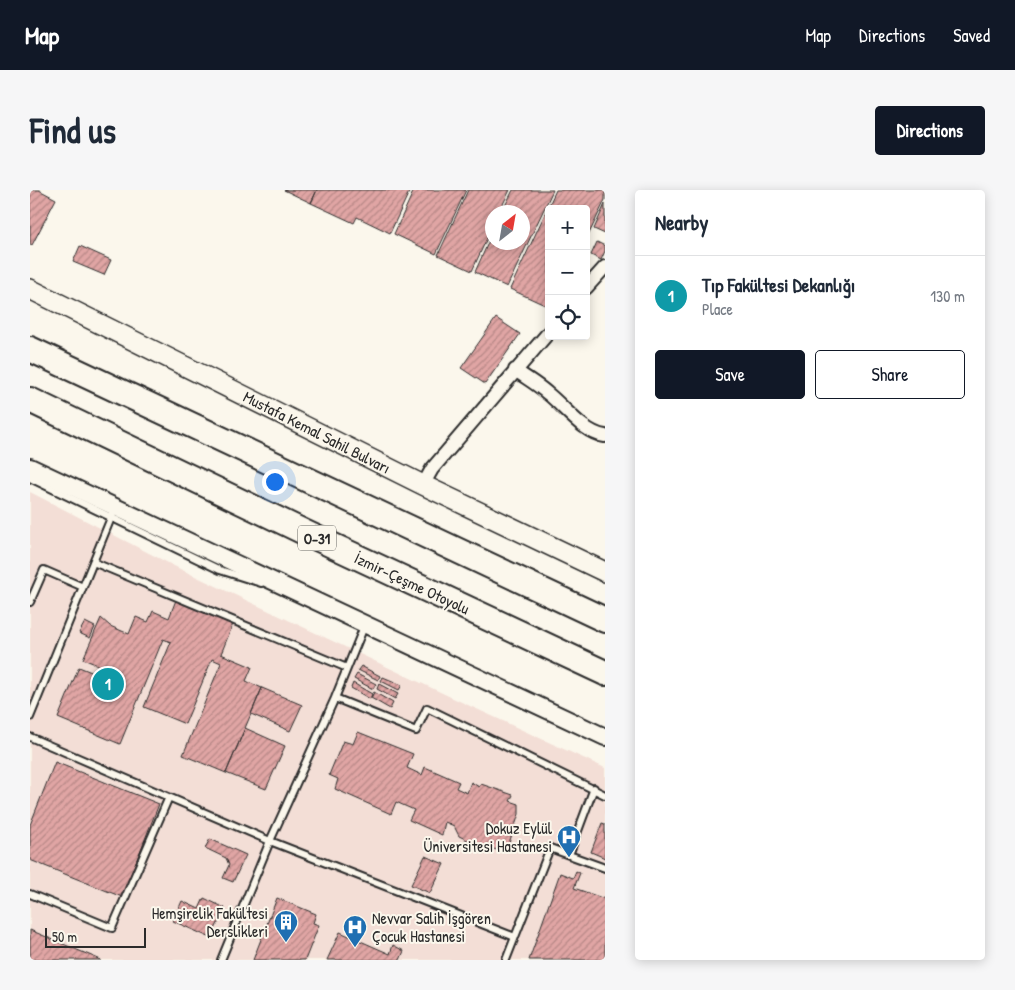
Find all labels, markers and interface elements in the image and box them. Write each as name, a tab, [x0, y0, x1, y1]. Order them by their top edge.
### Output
text: Map	[25, 19, 59, 51]
text: Map	[806, 23, 831, 48]
text: Directions	[859, 23, 925, 48]
text: Saved	[953, 23, 990, 48]
button: Directions	[875, 106, 985, 155]
text: Find us	[30, 107, 116, 154]
north arrow	[485, 205, 530, 250]
map controls	[545, 205, 590, 340]
button: +	[545, 205, 590, 250]
text: Nearby	[655, 208, 708, 237]
button: −	[545, 250, 590, 295]
text: Tıp Fakültesi Dekanlığı	[702, 272, 855, 298]
text: 1	[668, 285, 674, 307]
text: 130 m	[930, 285, 965, 307]
button: locate	[545, 295, 590, 340]
text: Place	[702, 298, 733, 320]
button: Save	[655, 350, 805, 399]
button: Share	[815, 350, 965, 399]
street label: Mustafa Kemal Sahil Bulvarı	[240, 385, 394, 479]
your location	[262, 469, 288, 495]
road number: O-31	[298, 526, 336, 550]
street label: İzmir-Çeşme Otoyolu	[351, 547, 474, 620]
pin: 1	[92, 665, 124, 703]
place label: Dokuz Eylül Üniversitesi Hastanesi	[423, 817, 553, 857]
hospital icon: Dokuz Eylül Üniversitesi Hastanesi	[556, 824, 582, 858]
place label: Hemşirelik Fakültesi Derslikleri	[152, 902, 268, 942]
place label: Nevvar Salih İşgören Çocuk Hastanesi	[372, 907, 491, 947]
building icon: Hemşirelik Fakültesi Derslikleri	[273, 909, 299, 943]
hospital icon: Nevvar Salih İşgören Çocuk Hastanesi	[342, 914, 368, 948]
scale bar	[45, 925, 146, 948]
text: 50 m	[52, 927, 77, 946]

